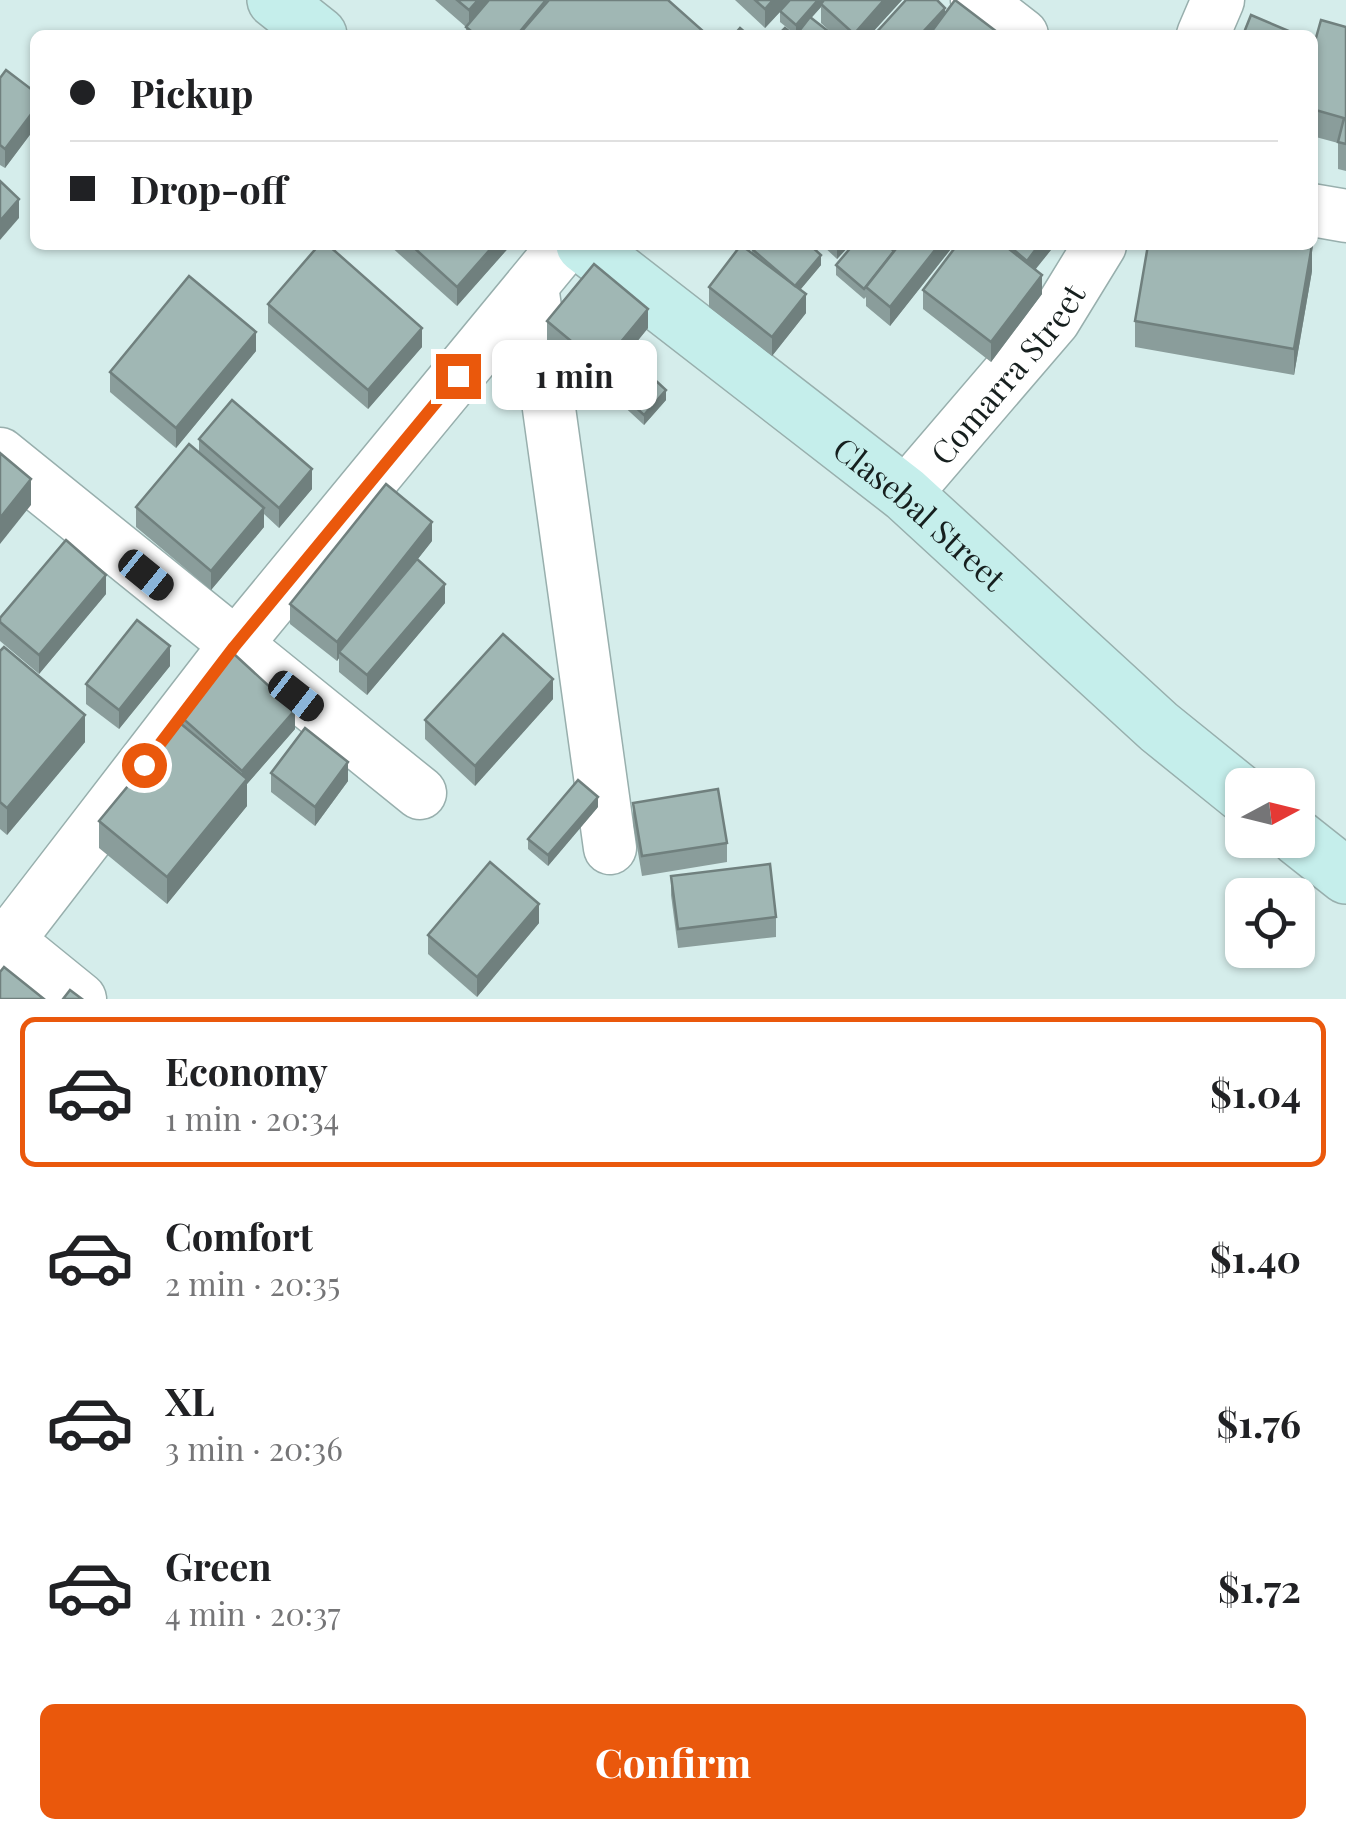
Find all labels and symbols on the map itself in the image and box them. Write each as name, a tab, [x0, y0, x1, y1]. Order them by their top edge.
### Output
street label: Comarra Street	[919, 274, 1094, 472]
callout: 1 min	[493, 341, 658, 411]
route end	[436, 354, 481, 399]
street label: Clasebal Street	[826, 426, 1017, 599]
car	[113, 544, 179, 606]
car	[263, 666, 329, 726]
route start	[122, 743, 167, 788]
north arrow	[1225, 768, 1315, 858]

